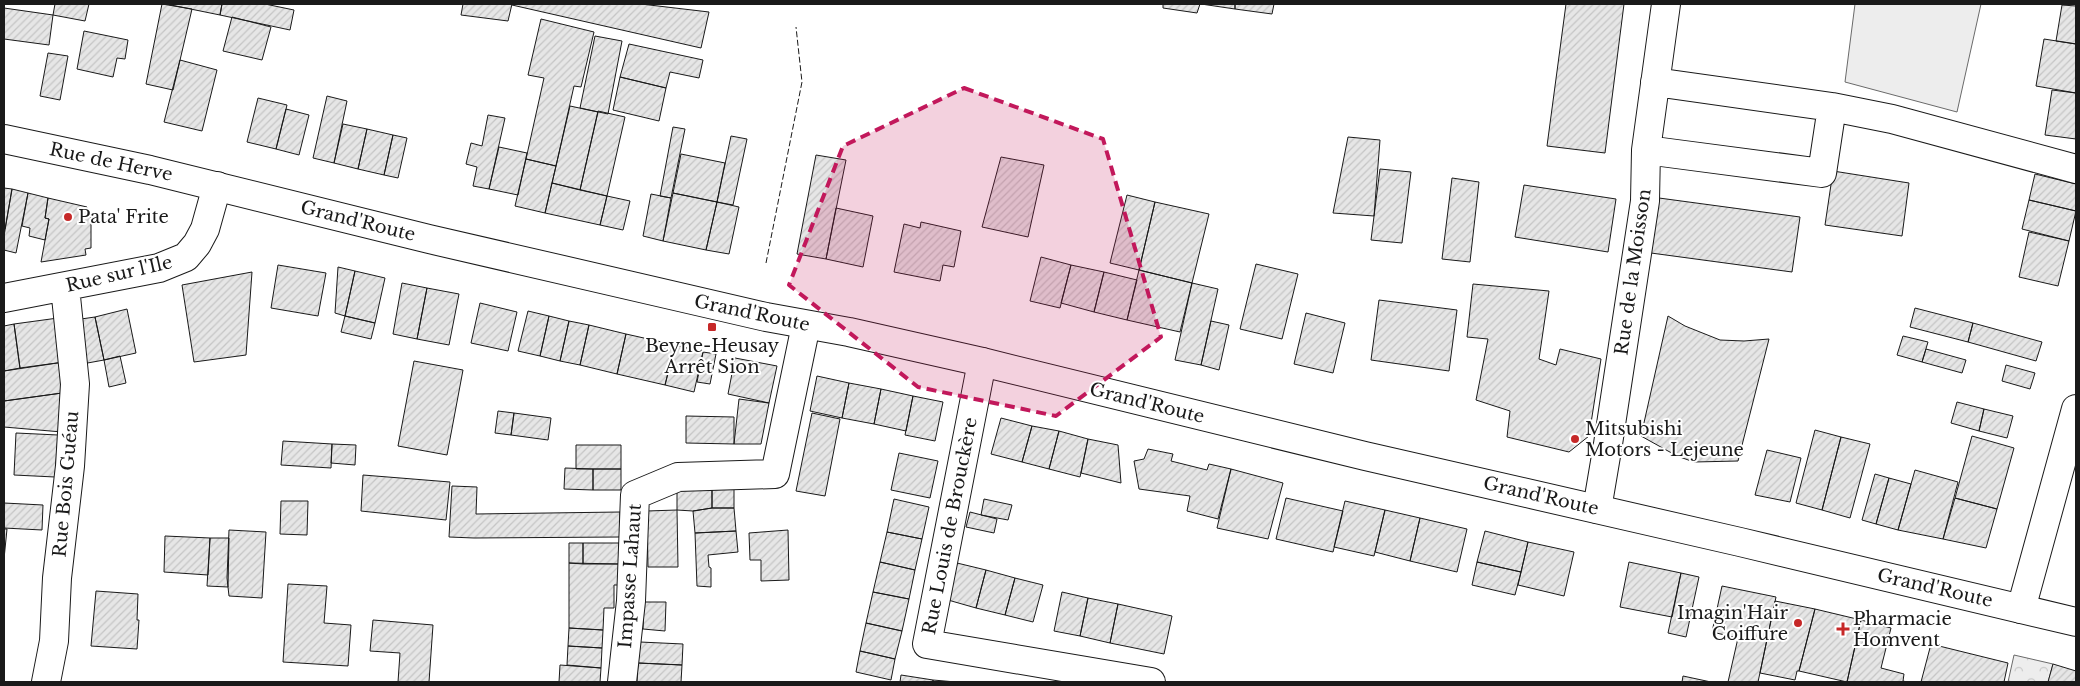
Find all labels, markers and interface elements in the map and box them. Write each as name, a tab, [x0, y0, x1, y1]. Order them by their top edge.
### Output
street label: Rue de Herve	[47, 138, 175, 186]
street label: Rue de la Moisson	[1610, 187, 1656, 357]
street label: Grand'Route	[298, 196, 418, 246]
place label: Pata' Frite	[78, 206, 169, 228]
marker: Pata' Frite	[62, 211, 74, 223]
street label: Rue sur l'Ile	[64, 251, 174, 297]
street label: Grand'Route	[692, 290, 812, 336]
marker: Beyne-Heusay Arrêt Sion	[706, 321, 718, 333]
place label: Beyne-Heusay Arrêt Sion	[645, 335, 780, 378]
street label: Grand'Route	[1087, 378, 1207, 428]
street label: Rue Bois Guéau	[49, 410, 83, 558]
street label: Rue Louis de Brouckère	[918, 416, 982, 636]
place label: Mitsubishi Motors - Lejeune	[1585, 418, 1744, 461]
marker: Mitsubishi Motors - Lejeune	[1569, 433, 1581, 445]
street label: Grand'Route	[1481, 472, 1601, 520]
street label: Impasse Lahaut	[614, 503, 646, 649]
street label: Grand'Route	[1875, 564, 1995, 612]
place label: Imagin'Hair Coiffure	[1677, 602, 1788, 645]
place label: Pharmacie Homvent	[1853, 608, 1952, 651]
marker: Imagin'Hair Coiffure	[1792, 617, 1804, 629]
marker: Pharmacie Homvent	[1837, 623, 1849, 635]

